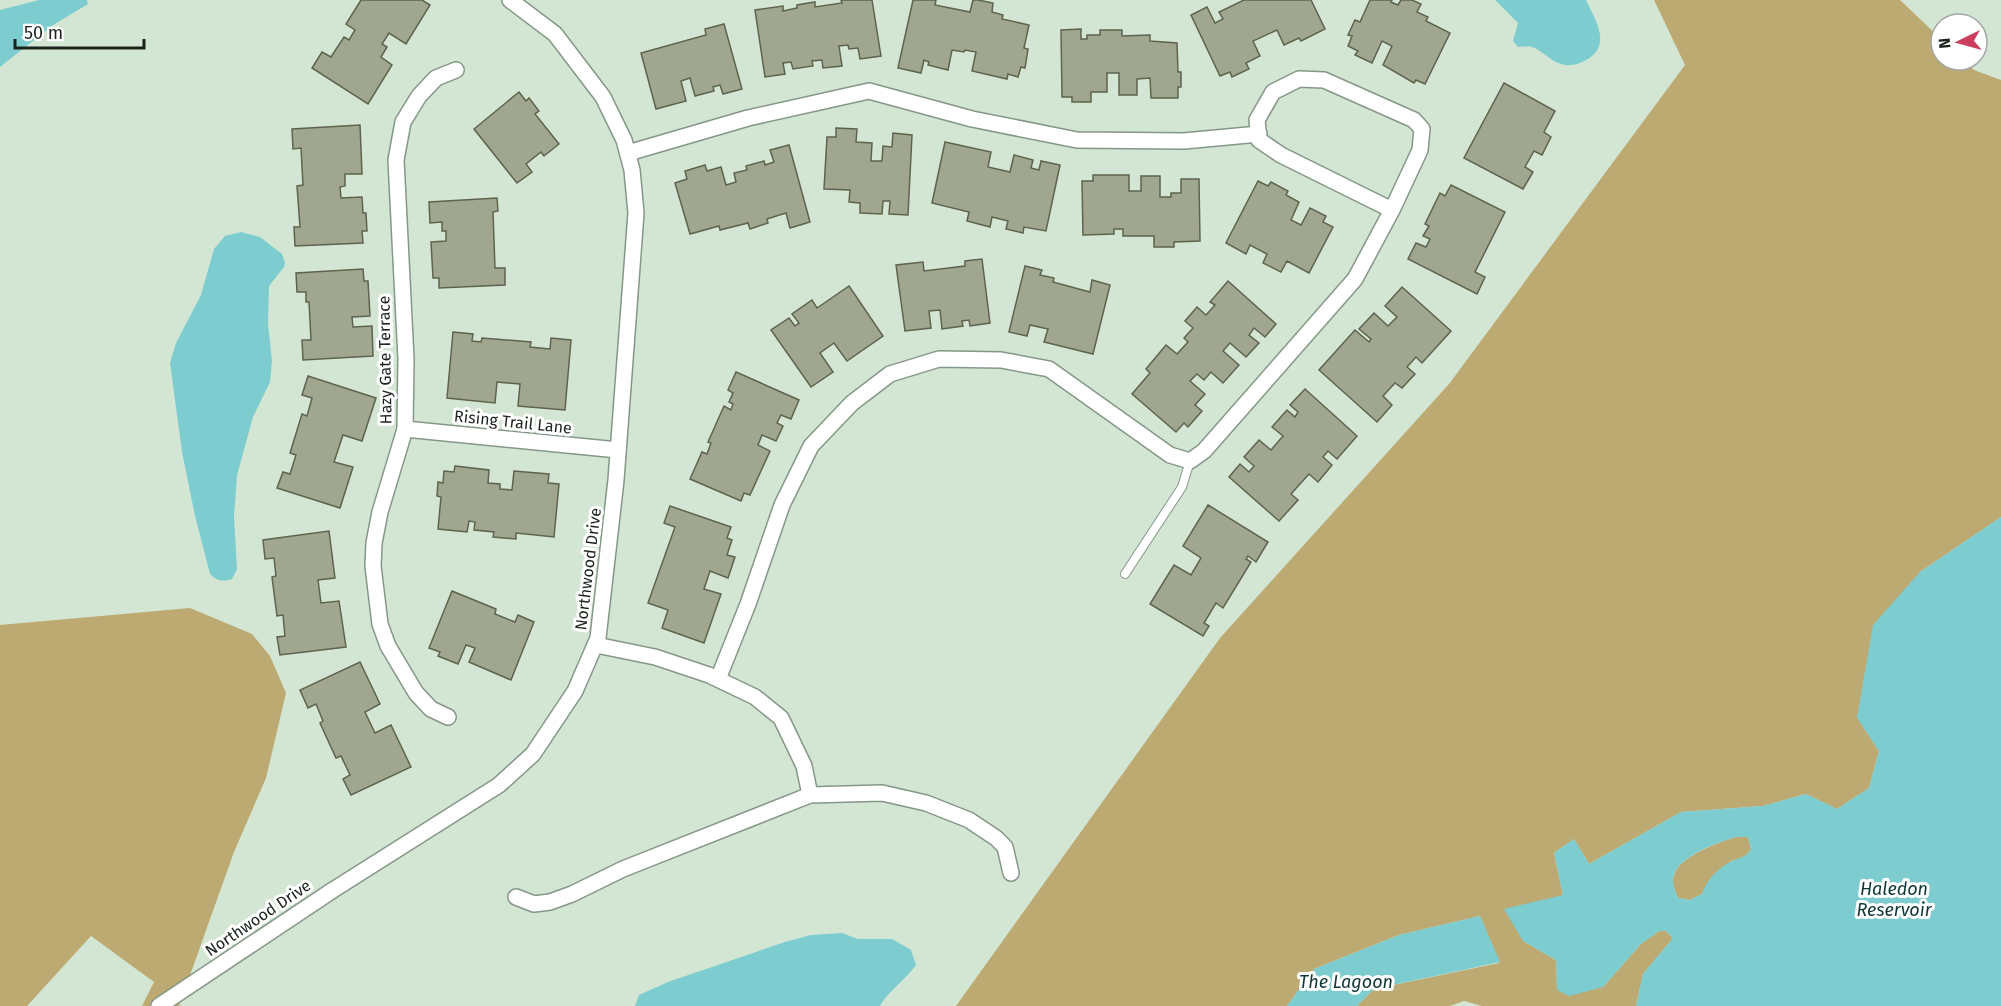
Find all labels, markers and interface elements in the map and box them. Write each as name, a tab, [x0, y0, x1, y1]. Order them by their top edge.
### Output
scale bar	[15, 12, 144, 50]
north arrow	[1929, 12, 1989, 72]
text: 50 m	[24, 22, 63, 44]
text: N	[1935, 37, 1954, 49]
street label: Hazy Gate Terrace	[374, 296, 396, 424]
street label: Rising Trail Lane	[453, 406, 573, 438]
street label: Northwood Drive	[571, 507, 605, 631]
street label: Northwood Drive	[202, 876, 314, 960]
water label: Haledon Reservoir	[1856, 878, 1933, 921]
water label: The Lagoon	[1299, 971, 1393, 993]

